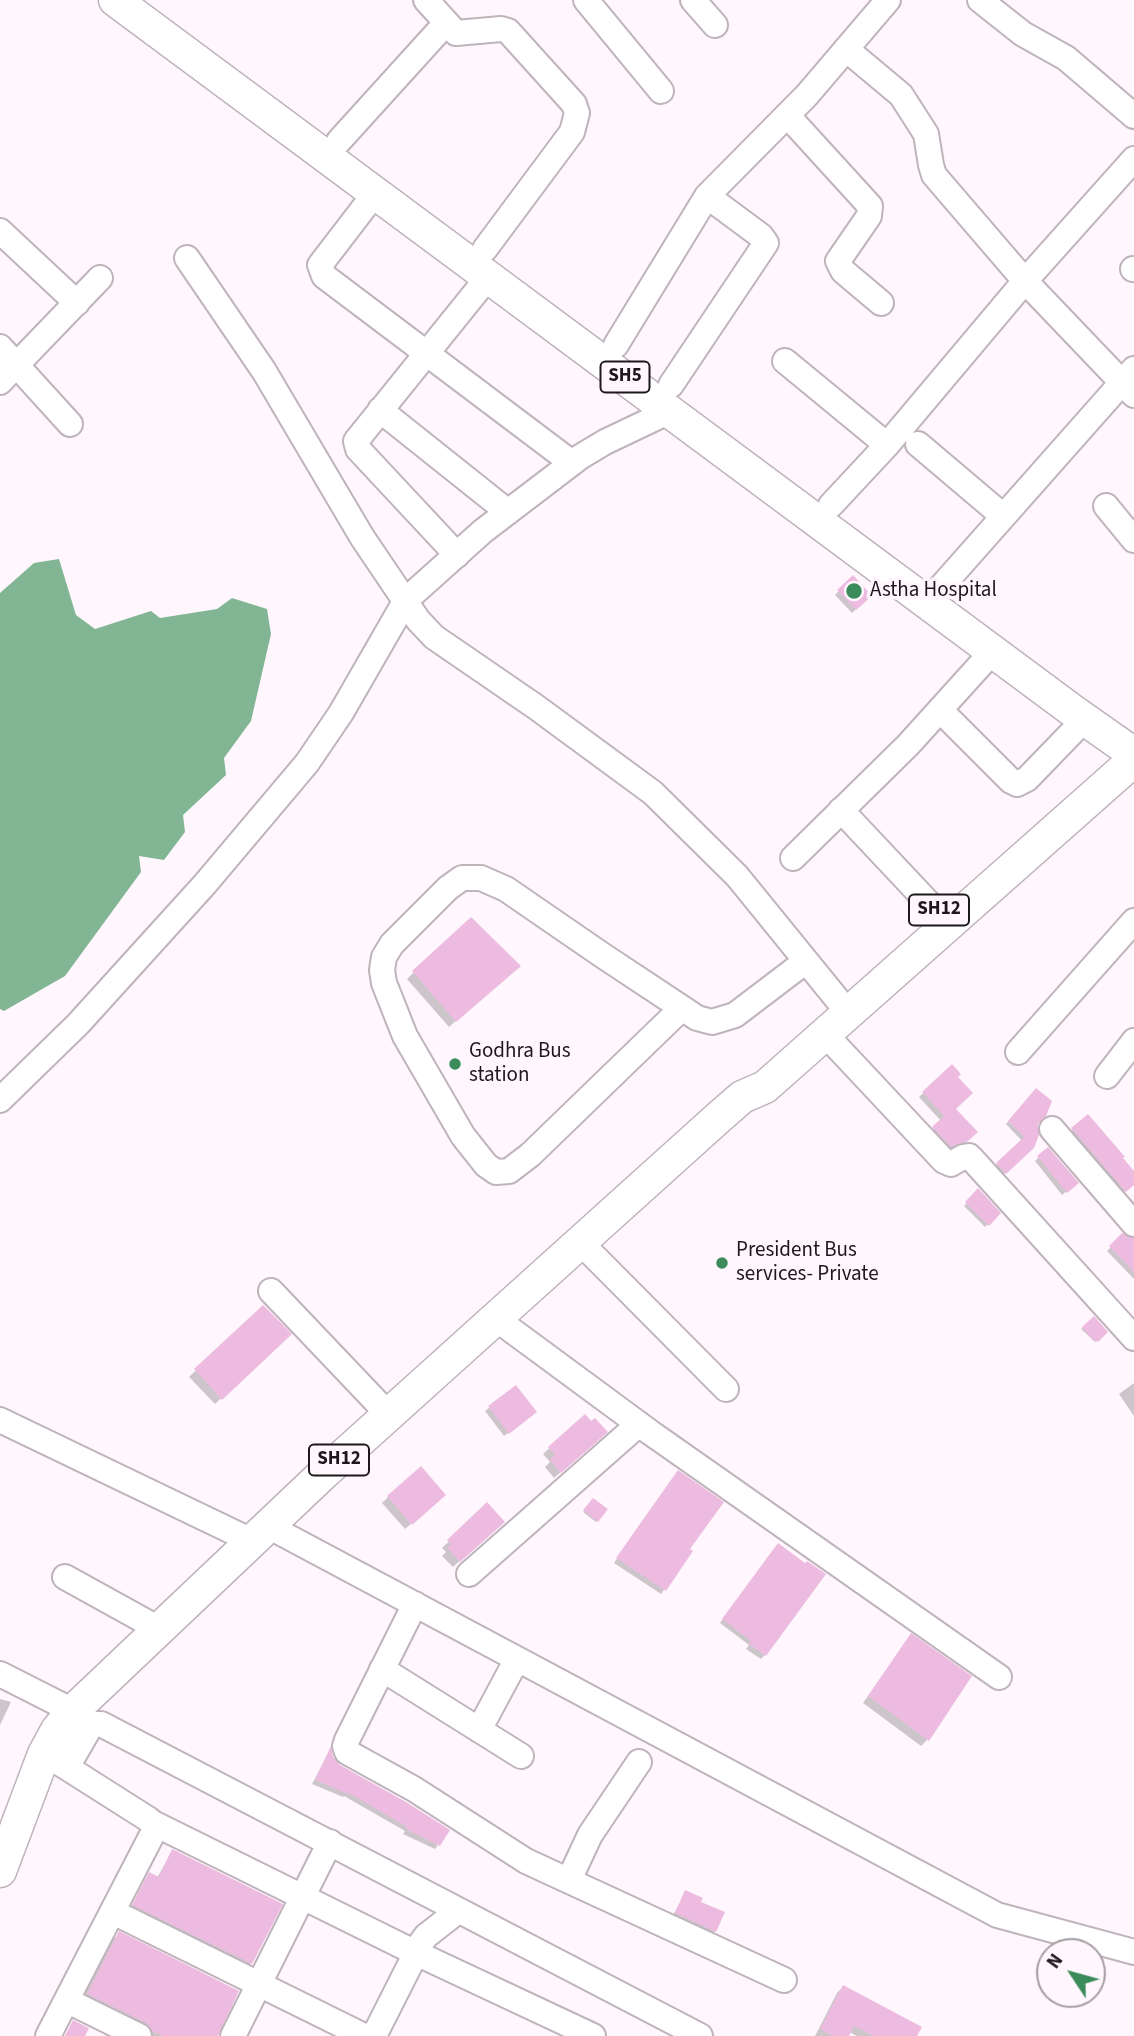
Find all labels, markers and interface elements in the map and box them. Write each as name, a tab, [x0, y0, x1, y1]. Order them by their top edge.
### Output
road number: SH5	[600, 362, 650, 392]
place label: Astha Hospital	[870, 578, 997, 604]
marker: Astha Hospital	[844, 581, 864, 601]
road number: SH12	[909, 894, 969, 926]
place label: Godhra Bus station	[469, 1039, 571, 1089]
marker: Godhra Bus station	[447, 1056, 463, 1072]
place label: President Bus services- Private	[736, 1238, 879, 1288]
marker: President Bus services- Private	[714, 1255, 730, 1271]
road number: SH12	[309, 1444, 369, 1476]
north arrow	[1036, 1938, 1106, 2008]
text: N	[1041, 1948, 1070, 1975]

